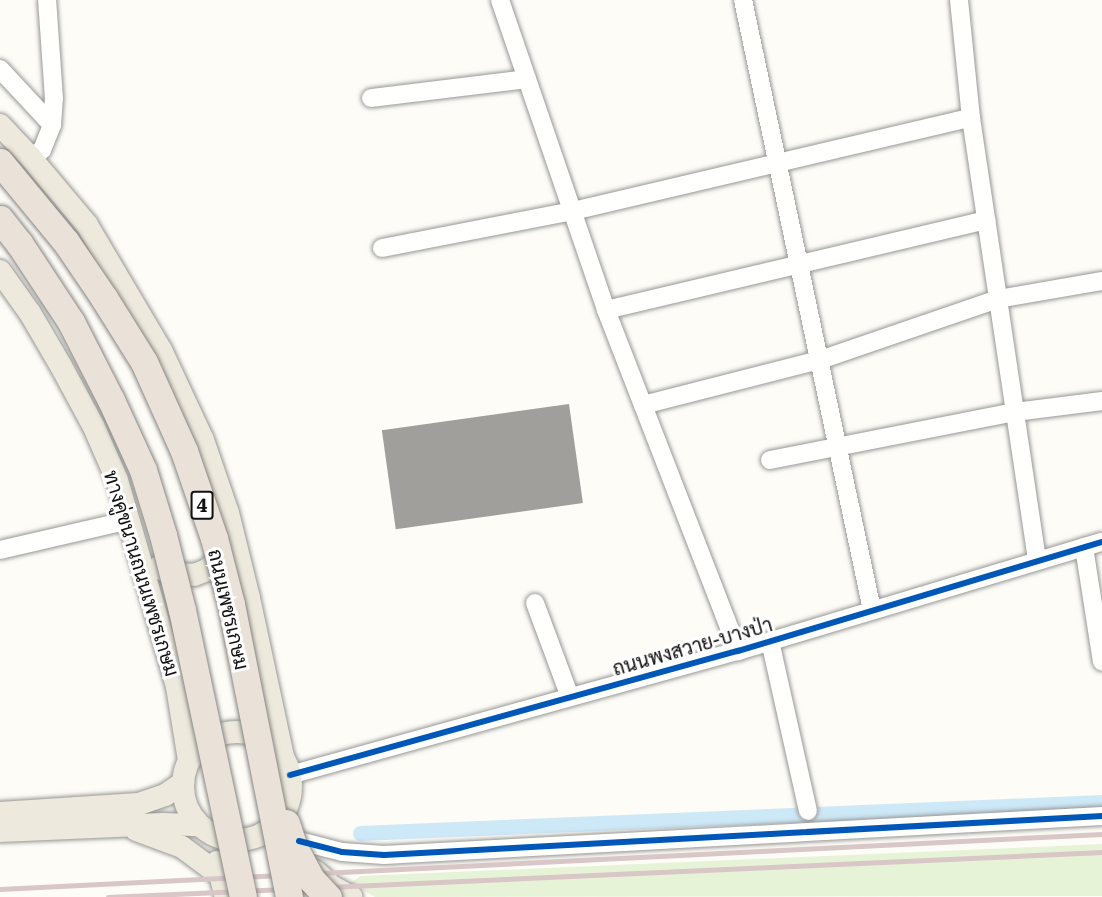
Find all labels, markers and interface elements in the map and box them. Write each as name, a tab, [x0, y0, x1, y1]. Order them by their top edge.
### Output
street label: ทางคู่ขนานถนนเพชรเกษม	[100, 467, 186, 679]
road number: 4	[190, 490, 214, 520]
street label: ถนนเพชรเกษม	[204, 546, 256, 672]
street label: ถนนพงสวาย-บางป่า	[609, 611, 775, 679]

